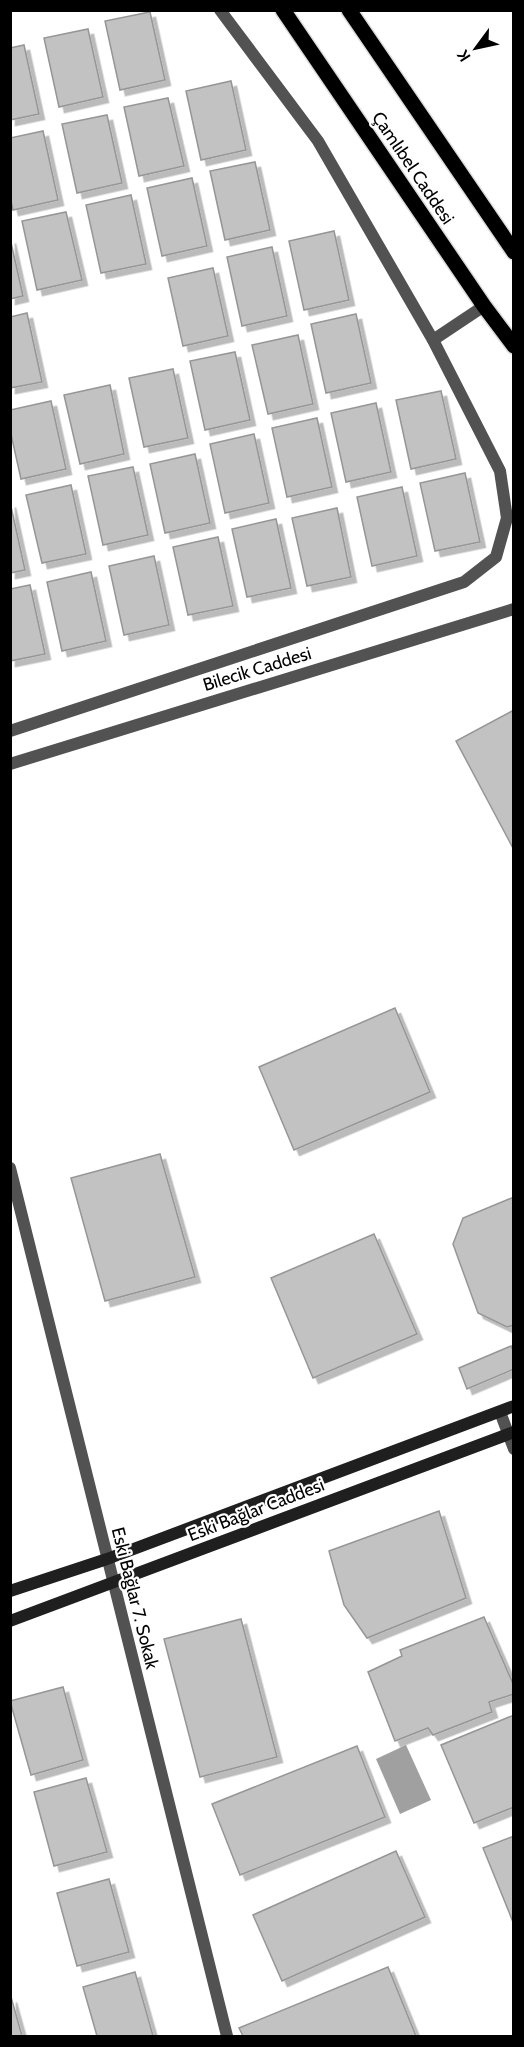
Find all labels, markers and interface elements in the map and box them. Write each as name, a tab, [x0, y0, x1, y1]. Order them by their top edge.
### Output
north arrow	[446, 18, 506, 78]
text: K	[453, 47, 475, 65]
street label: Çamlıbel Caddesi	[367, 107, 459, 229]
street label: Bilecik Caddesi	[200, 642, 314, 696]
street label: Eski Bağlar Caddesi	[185, 1474, 327, 1546]
street label: Eski Bağlar 7. Sokak	[107, 1525, 163, 1672]

